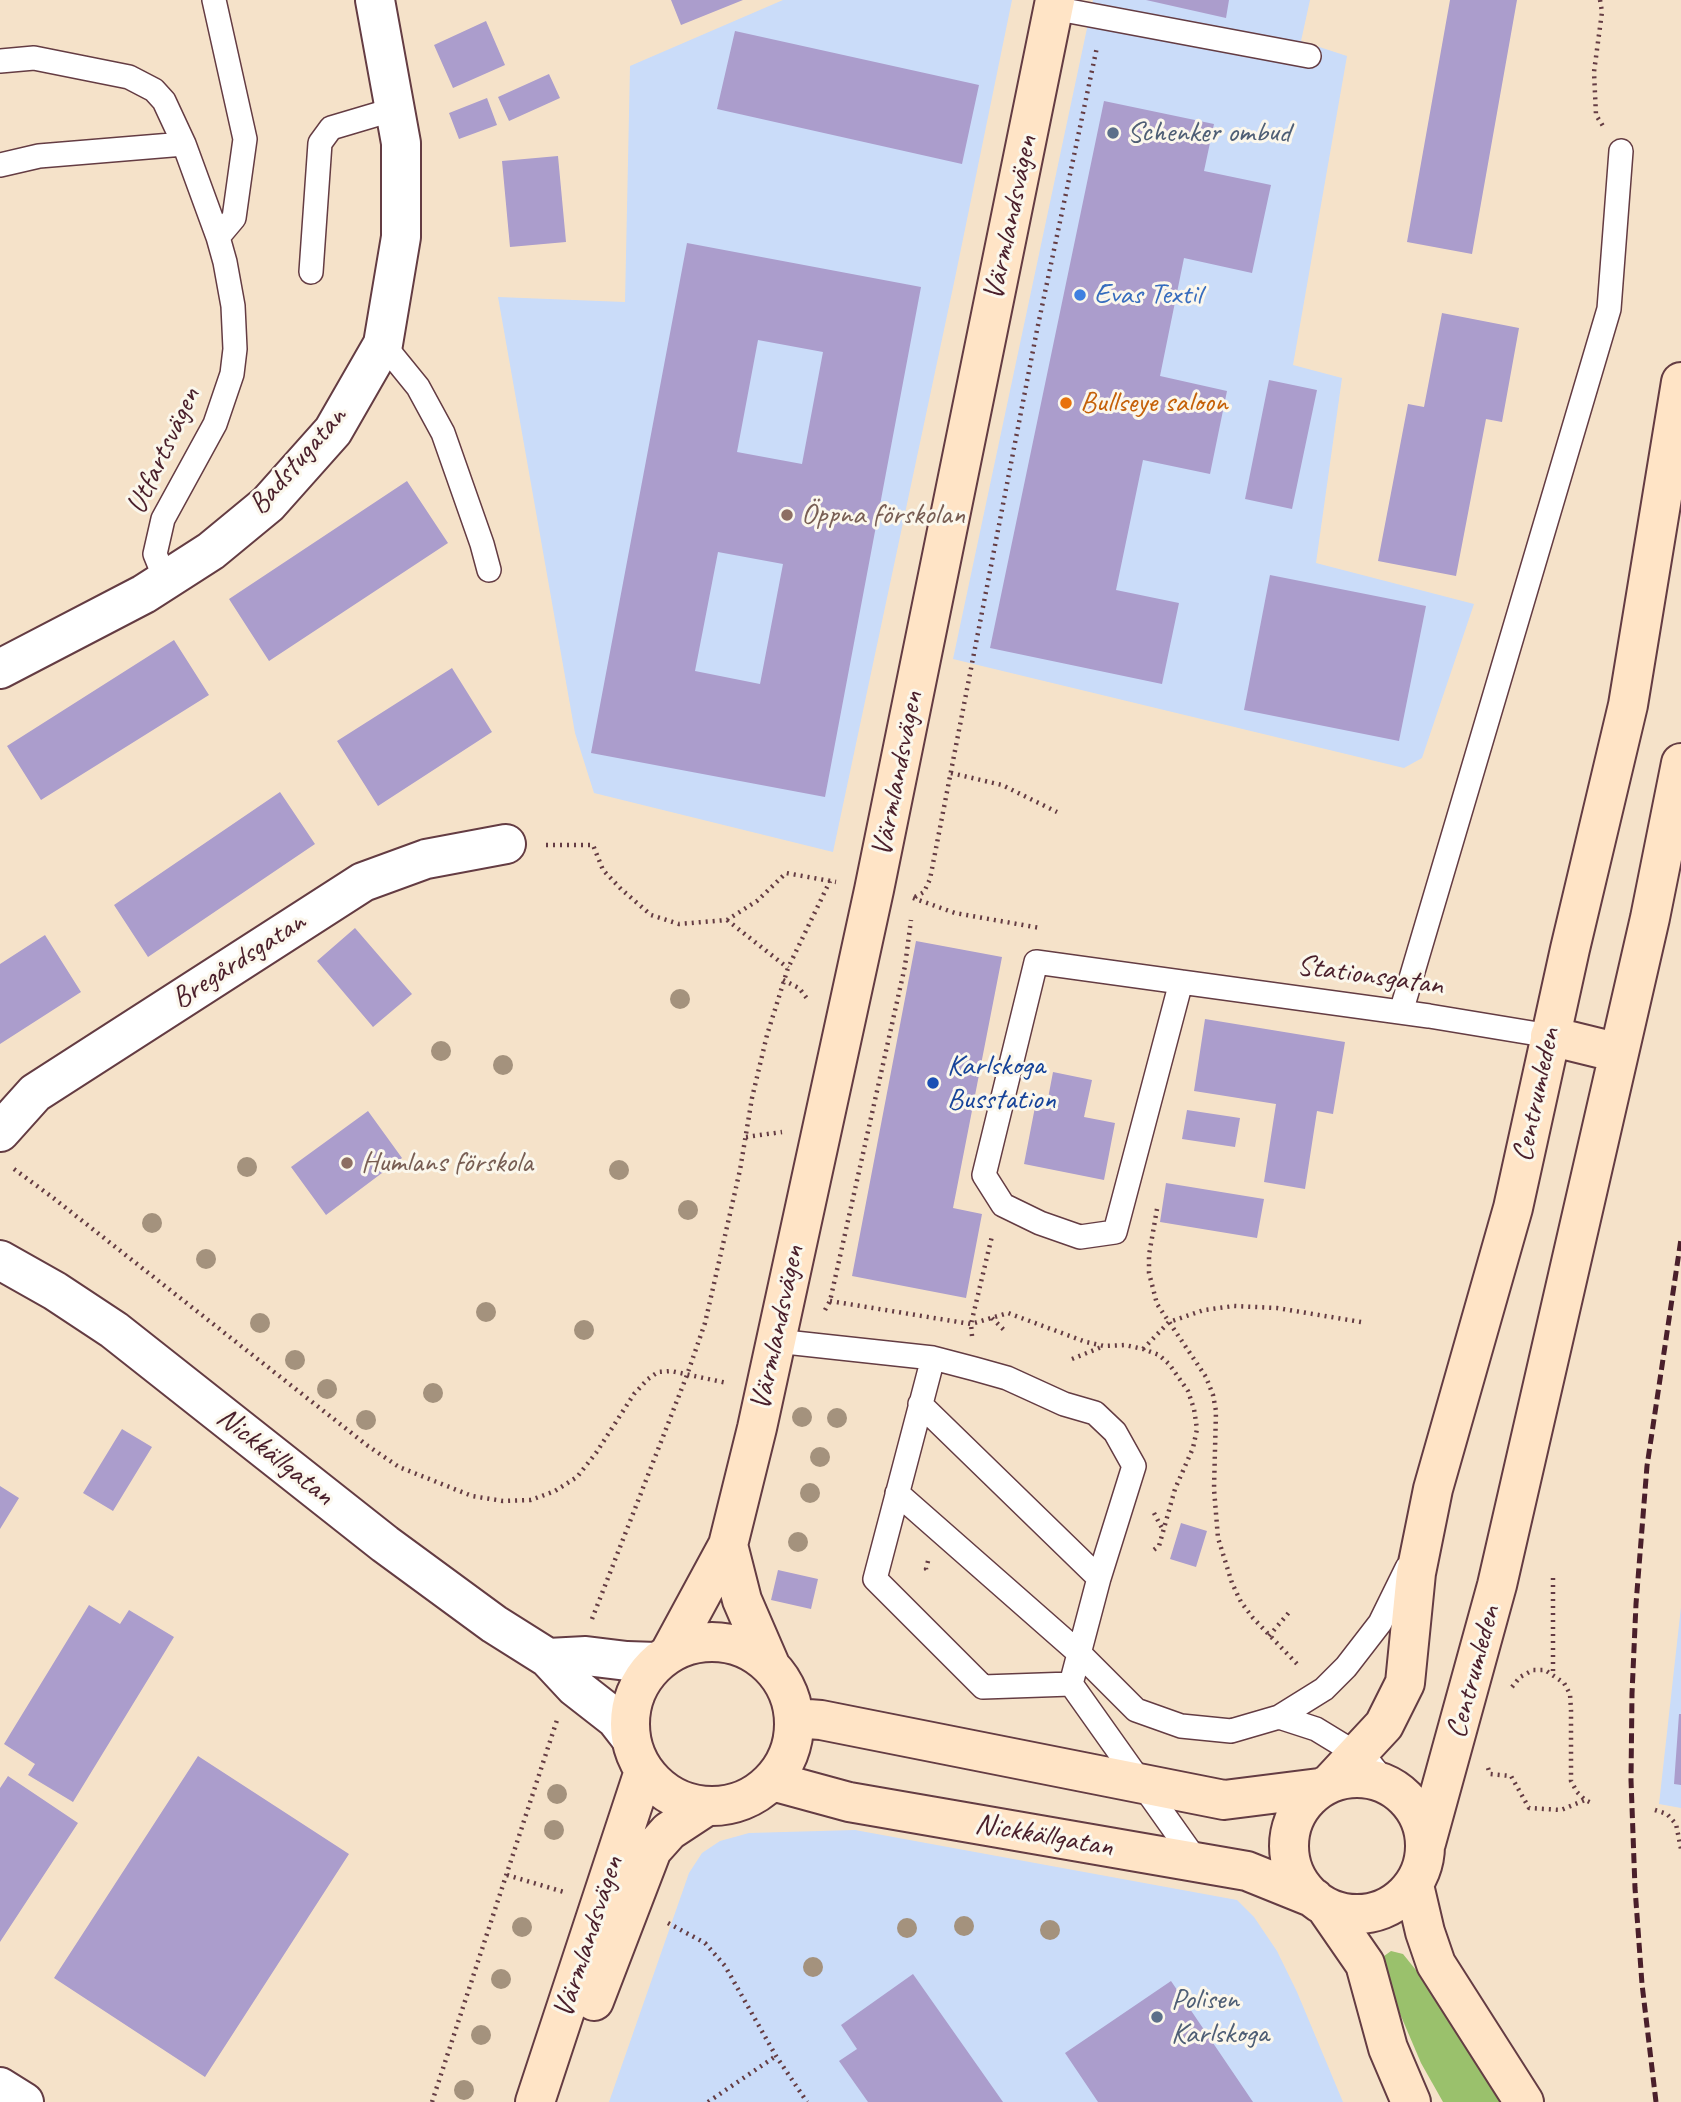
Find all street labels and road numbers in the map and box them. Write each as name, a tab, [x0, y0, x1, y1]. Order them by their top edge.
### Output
street label: Värmlandsvägen	[976, 132, 1046, 304]
street label: Utfartsvägen	[119, 382, 209, 520]
street label: Badstugatan	[241, 400, 355, 522]
street label: Värmlandsvägen	[864, 688, 932, 860]
street label: Bregårdsgatan	[165, 905, 313, 1017]
street label: Stationsgatan	[1295, 948, 1445, 1004]
street label: Centrumleden	[1505, 1025, 1569, 1165]
street label: Värmlandsvägen	[743, 1242, 813, 1414]
street label: Nickkällgatan	[209, 1400, 341, 1514]
street label: Centrumleden	[1439, 1602, 1509, 1742]
street label: Nickkällgatan	[972, 1806, 1116, 1866]
street label: Värmlandsvägen	[546, 1852, 632, 2022]

